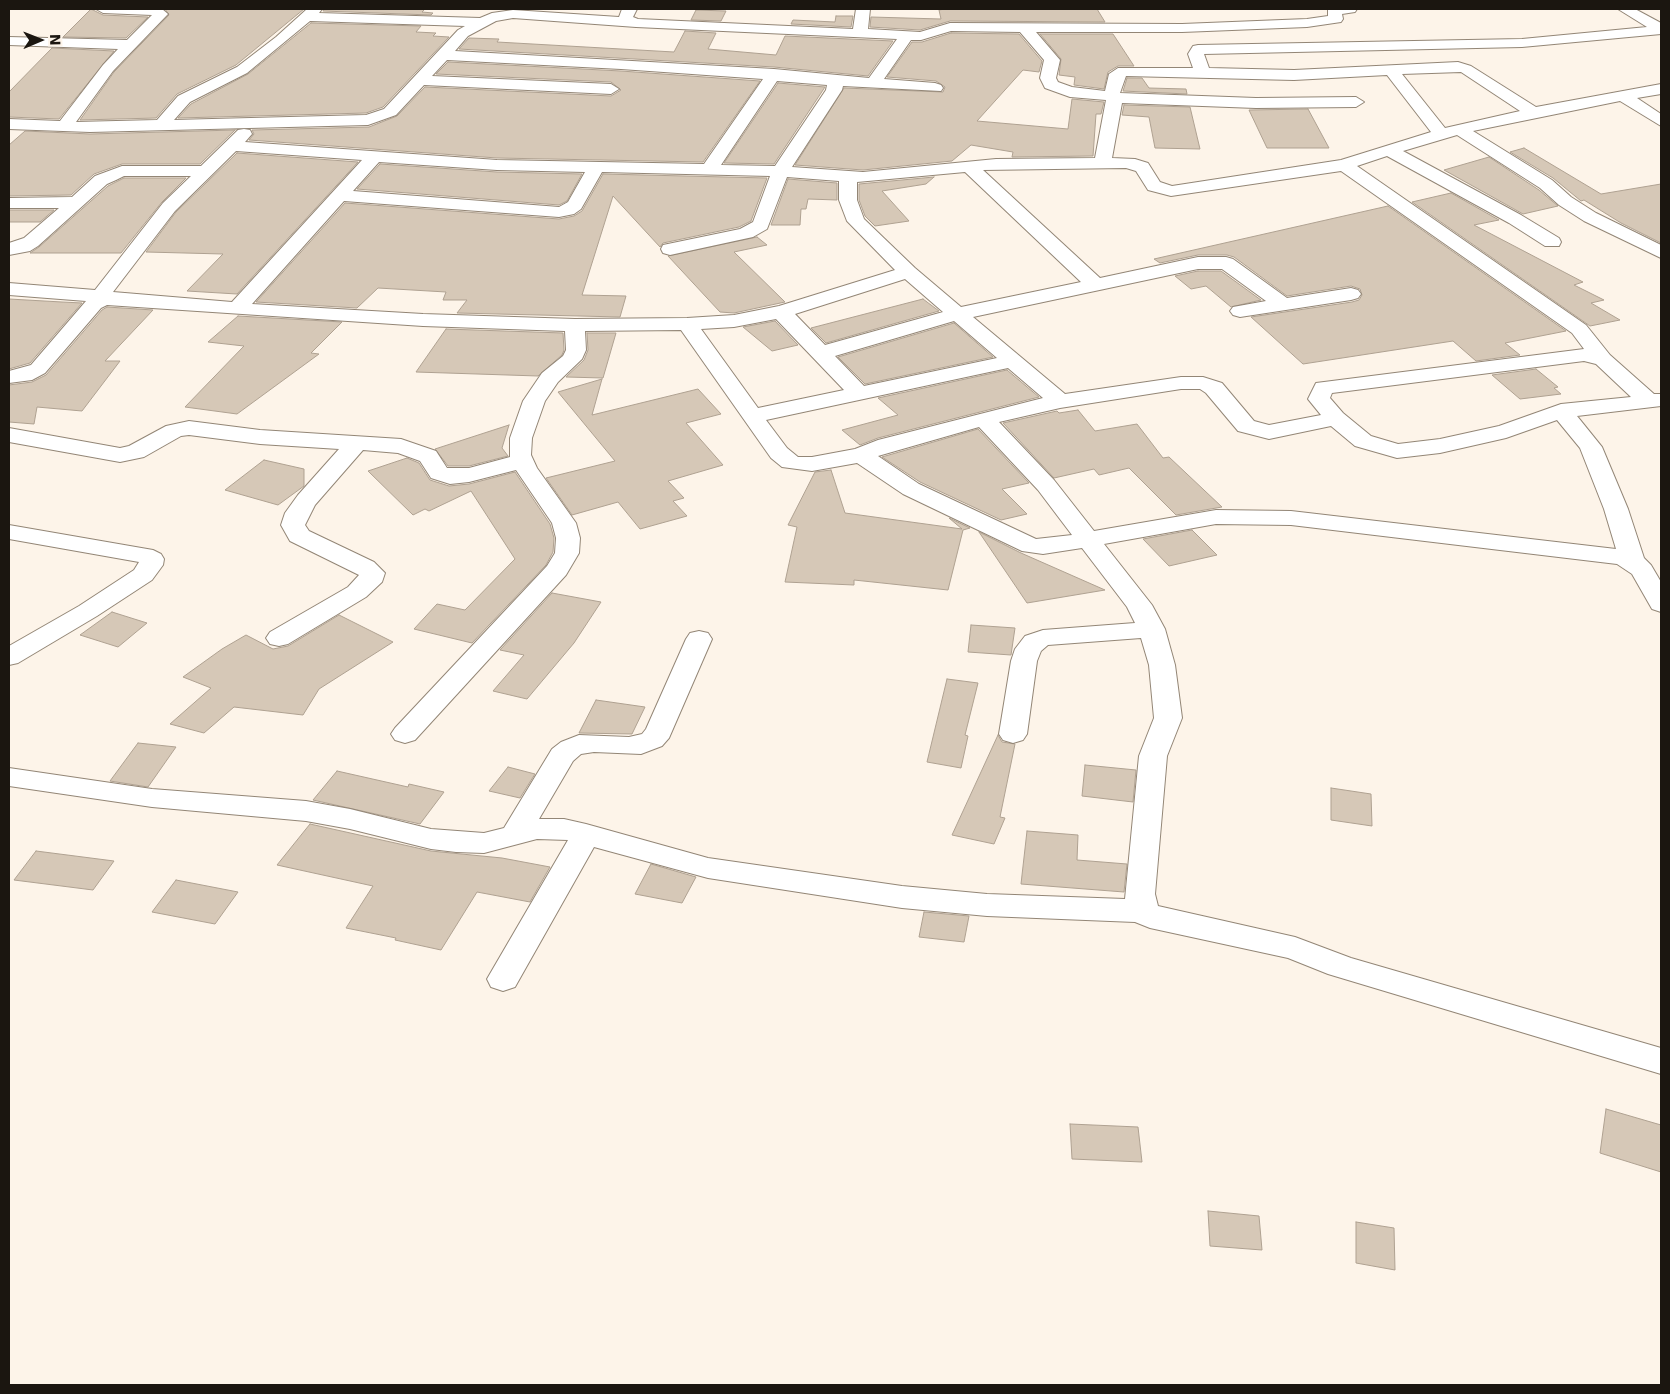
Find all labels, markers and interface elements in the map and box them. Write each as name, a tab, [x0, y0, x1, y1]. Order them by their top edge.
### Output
north arrow	[15, 15, 65, 65]
text: N	[47, 34, 63, 46]

